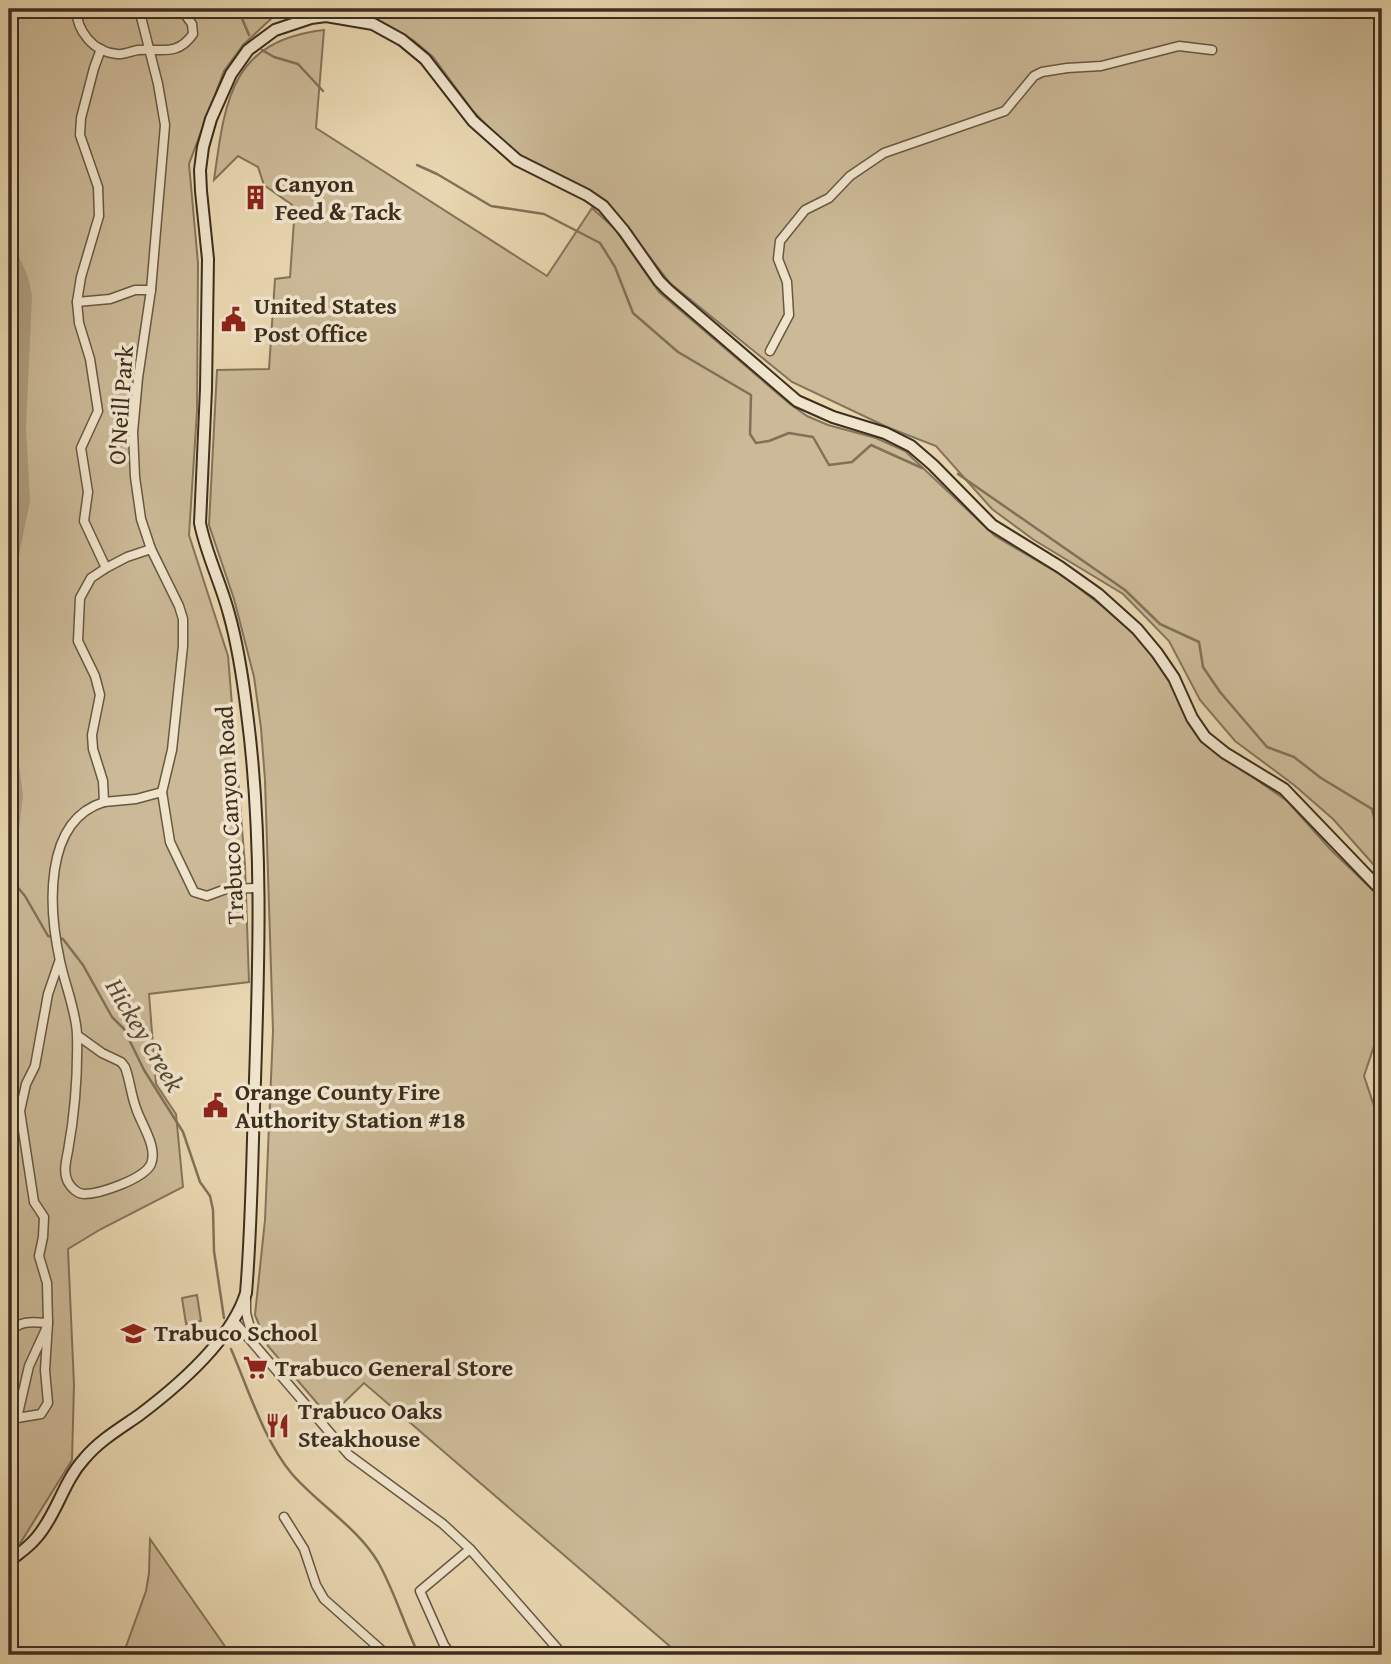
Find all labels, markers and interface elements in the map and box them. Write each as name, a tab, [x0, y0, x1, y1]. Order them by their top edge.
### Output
place label: Canyon Feed & Tack	[275, 166, 401, 229]
building icon: Canyon Feed & Tack	[241, 184, 269, 212]
place label: United States Post Office	[254, 288, 397, 351]
public building icon: United States Post Office	[220, 306, 248, 334]
street label: O'Neill Park	[99, 343, 142, 466]
street label: Trabuco Canyon Road	[206, 705, 253, 925]
water label: Hickey Creek	[96, 970, 195, 1099]
place label: Orange County Fire Authority Station #18	[235, 1074, 465, 1137]
public building icon: Orange County Fire Authority Station #18	[201, 1092, 229, 1120]
place label: Trabuco School	[154, 1315, 318, 1350]
school or university icon: Trabuco School	[120, 1319, 148, 1347]
place label: Trabuco General Store	[275, 1350, 514, 1385]
supermarket icon: Trabuco General Store	[241, 1354, 269, 1382]
place label: Trabuco Oaks Steakhouse	[298, 1393, 443, 1456]
restaurant icon: Trabuco Oaks Steakhouse	[264, 1411, 292, 1439]

